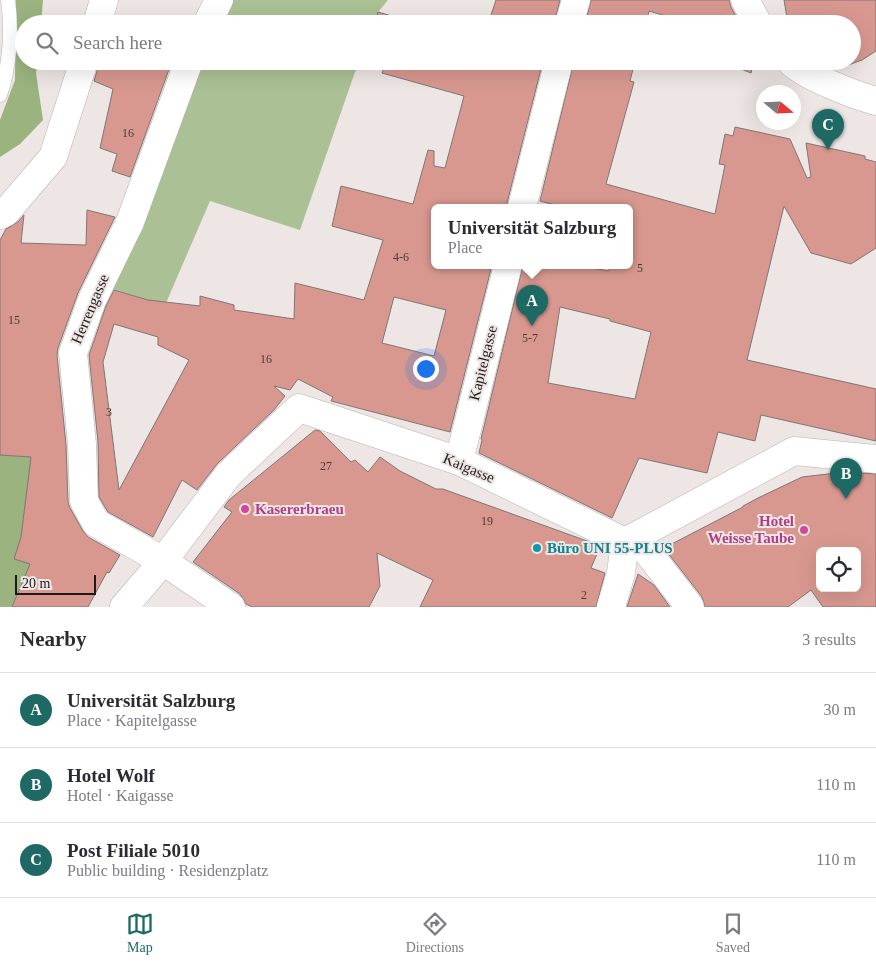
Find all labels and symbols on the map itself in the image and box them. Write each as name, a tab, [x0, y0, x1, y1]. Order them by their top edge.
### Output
north arrow	[756, 85, 801, 130]
pin: C	[812, 109, 844, 150]
house number: 16	[122, 126, 134, 140]
house number: 4-6	[393, 250, 409, 264]
house number: 5	[637, 261, 643, 275]
street label: Herrengasse	[68, 271, 112, 346]
pin: A	[516, 285, 548, 326]
house number: 15	[8, 313, 20, 327]
street label: Kapitelgasse	[466, 324, 500, 402]
house number: 5-7	[522, 331, 538, 345]
house number: 16	[260, 352, 272, 366]
your location	[413, 356, 439, 382]
house number: 3	[106, 405, 112, 419]
street label: Kaigasse	[441, 450, 497, 486]
pin: B	[830, 458, 862, 499]
house number: 27	[320, 459, 332, 473]
place label: Kasererbraeu	[255, 501, 344, 517]
marker: Kasererbraeu	[239, 503, 251, 515]
place label: Hotel Weisse Taube	[708, 513, 794, 546]
house number: 19	[481, 514, 493, 528]
marker: Hotel Weisse Taube	[798, 524, 810, 536]
place label: Büro UNI 55-PLUS	[547, 540, 673, 556]
marker: Büro UNI 55-PLUS	[531, 542, 543, 554]
scale bar	[15, 572, 96, 595]
house number: 2	[581, 588, 587, 602]

